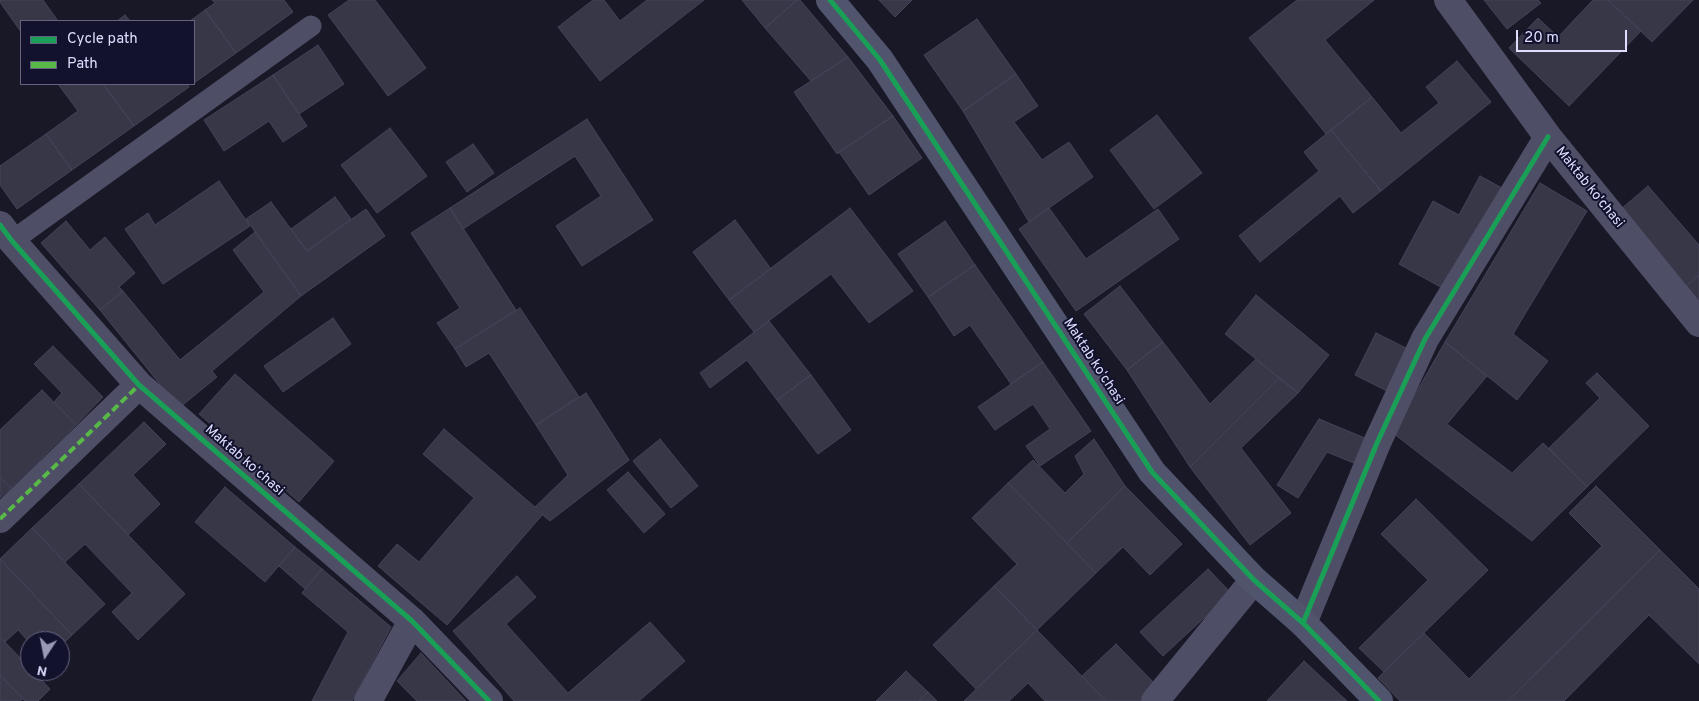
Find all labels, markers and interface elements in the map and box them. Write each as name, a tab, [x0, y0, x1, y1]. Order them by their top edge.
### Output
legend	[20, 20, 195, 85]
scale bar	[1519, 20, 1630, 52]
text: 20 m	[1524, 29, 1559, 48]
text: Cycle path	[67, 30, 138, 49]
text: Path	[67, 55, 98, 74]
street label: Maktab ko'chasi	[1551, 144, 1627, 232]
street label: Maktab koʻchasi	[1059, 316, 1127, 408]
street label: Maktab koʻchasi	[201, 422, 287, 500]
north arrow	[20, 631, 70, 681]
text: N	[36, 661, 49, 680]

